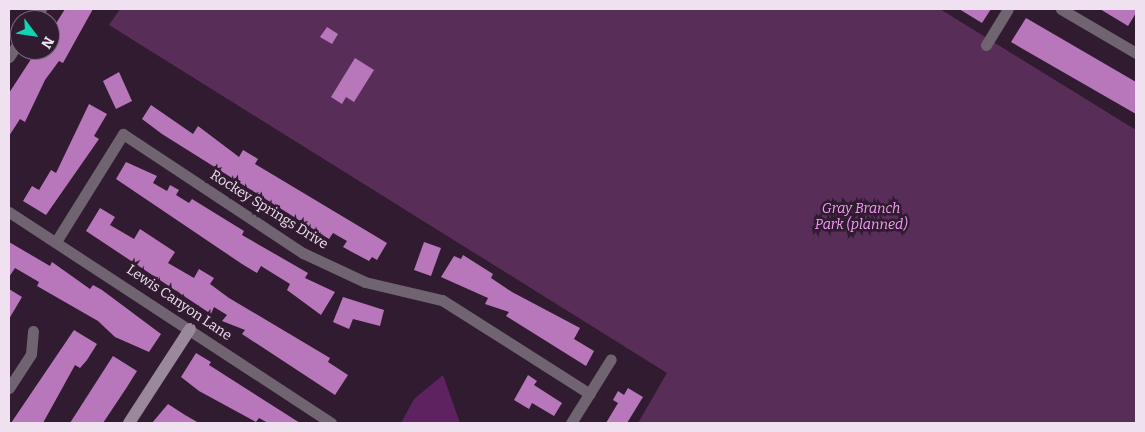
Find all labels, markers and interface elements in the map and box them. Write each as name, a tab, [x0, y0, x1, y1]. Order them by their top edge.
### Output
north arrow	[10, 10, 60, 60]
text: N	[37, 33, 57, 51]
street label: Rockey Springs Drive	[207, 167, 331, 253]
park label: Gray Branch Park (planned)	[815, 201, 907, 233]
street label: Lewis Canyon Lane	[123, 262, 235, 344]

